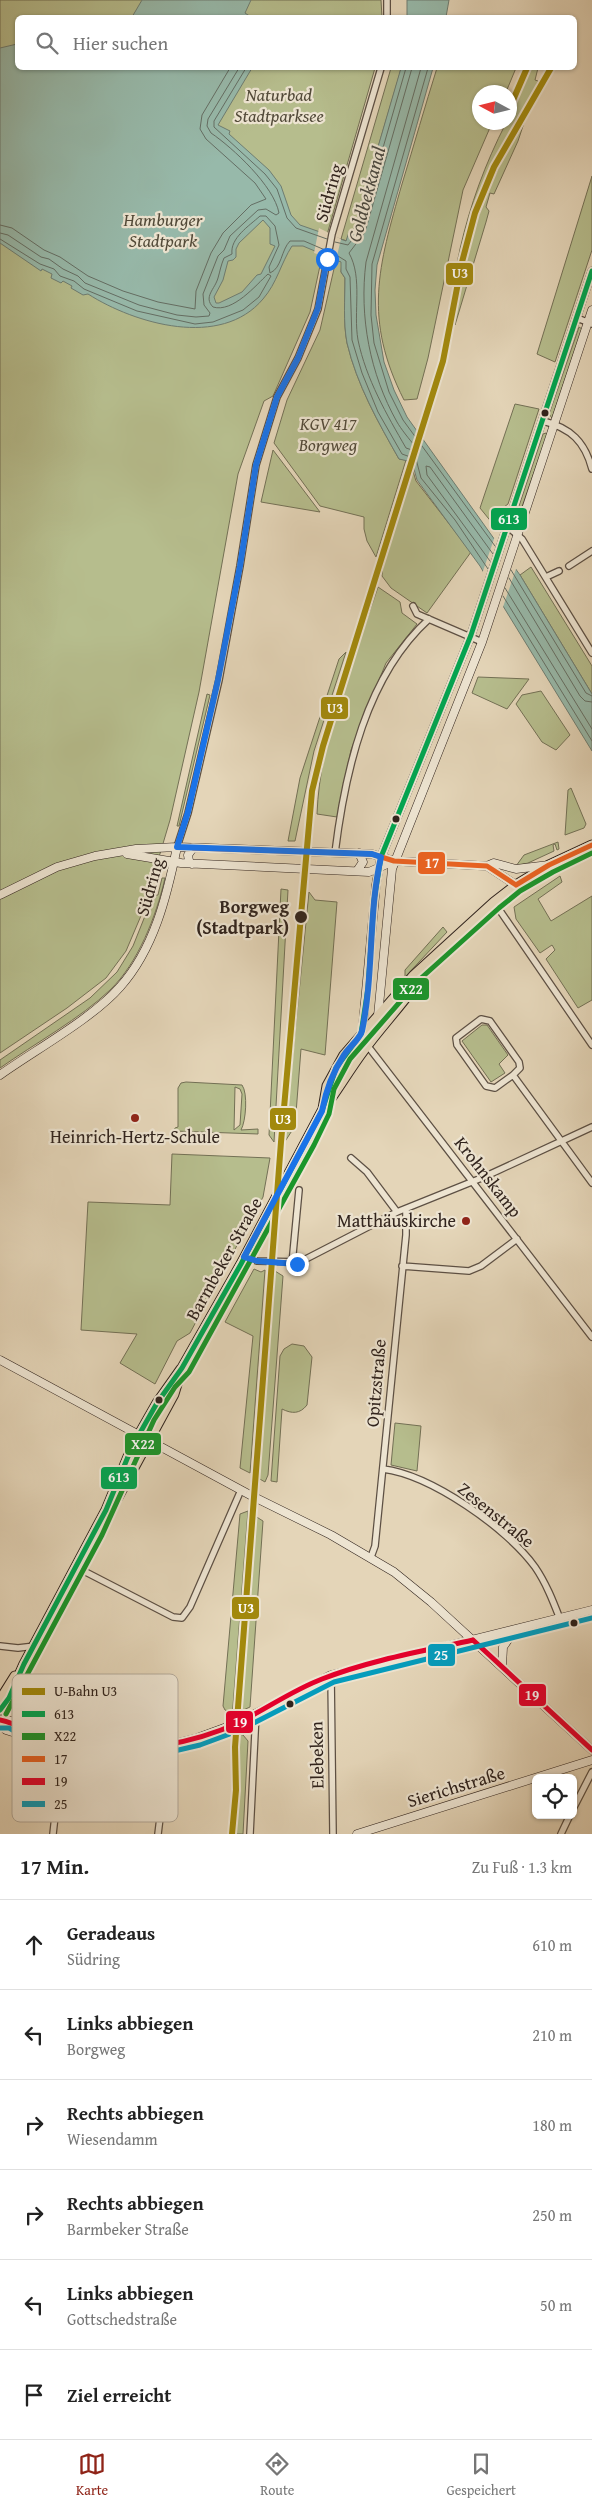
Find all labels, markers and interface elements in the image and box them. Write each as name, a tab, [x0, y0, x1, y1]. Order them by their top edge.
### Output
search box	[15, 15, 577, 70]
icon: search	[33, 29, 61, 57]
text: Hier suchen	[73, 29, 168, 57]
park label: Naturbad Stadtparksee	[234, 81, 324, 129]
north arrow	[472, 85, 517, 130]
water label: Goldbekkanal	[340, 143, 392, 245]
street label: Südring	[307, 160, 350, 225]
park label: Hamburger Stadtpark	[123, 206, 204, 254]
route start	[316, 248, 339, 271]
line badge: U3	[445, 262, 474, 286]
text: U3	[452, 263, 468, 283]
unlabelled marker	[540, 408, 550, 418]
park label: KGV 417 Borgweg	[298, 410, 357, 458]
line badge: 613	[490, 507, 528, 531]
text: 613	[498, 509, 520, 529]
line badge: U3	[320, 696, 349, 720]
text: U3	[327, 698, 343, 718]
unlabelled marker	[391, 814, 401, 824]
line badge: 17	[417, 851, 446, 875]
text: 17	[425, 853, 439, 873]
street label: Südring	[128, 854, 171, 919]
place label: Borgweg (Stadtpark)	[196, 893, 290, 941]
marker: Borgweg (Stadtpark)	[293, 909, 309, 925]
line badge: X22	[392, 977, 430, 1001]
text: X22	[399, 979, 423, 999]
line badge: U3	[269, 1107, 297, 1131]
text: U3	[275, 1109, 291, 1129]
marker: Heinrich-Hertz-Schule	[129, 1112, 141, 1124]
place label: Heinrich-Hertz-Schule	[50, 1123, 220, 1150]
street label: Krohnskamp	[448, 1130, 529, 1223]
street label: Barmbeker Straße	[179, 1192, 269, 1325]
place label: Matthäuskirche	[337, 1207, 456, 1234]
marker: Matthäuskirche	[460, 1215, 472, 1227]
route end	[286, 1253, 309, 1276]
street label: Opitzstraße	[358, 1338, 393, 1428]
unlabelled marker	[154, 1395, 164, 1405]
line badge: X22	[124, 1432, 162, 1456]
text: X22	[131, 1434, 155, 1454]
line badge: 613	[100, 1466, 138, 1490]
text: 613	[108, 1467, 130, 1487]
street label: Zesenstraße	[452, 1475, 541, 1554]
line badge: U3	[231, 1596, 260, 1620]
text: U3	[238, 1598, 254, 1618]
unlabelled marker	[569, 1618, 579, 1628]
line badge: 25	[427, 1643, 456, 1667]
text: 25	[434, 1645, 448, 1665]
legend	[12, 1674, 178, 1822]
text: U-Bahn U3	[54, 1681, 117, 1701]
line badge: 19	[518, 1683, 547, 1707]
text: 19	[525, 1685, 539, 1705]
unlabelled marker	[285, 1699, 295, 1709]
text: 613	[54, 1704, 74, 1724]
line badge: 19	[225, 1710, 254, 1734]
text: 19	[233, 1712, 247, 1732]
street label: Elebeken	[302, 1721, 331, 1789]
text: X22	[54, 1726, 76, 1746]
text: 17	[54, 1749, 68, 1769]
street label: Sierichstraße	[404, 1759, 508, 1814]
text: 19	[54, 1771, 68, 1791]
map controls	[532, 1774, 577, 1819]
button: locate	[532, 1774, 577, 1819]
text: 25	[54, 1794, 67, 1814]
text: 17 Min.	[20, 1851, 89, 1882]
text: Zu Fuß · 1.3 km	[472, 1855, 572, 1879]
text: Geradeaus	[67, 1919, 155, 1947]
icon: ahead	[20, 1931, 48, 1959]
text: 610 m	[532, 1933, 572, 1957]
text: Südring	[67, 1947, 120, 1971]
text: Links abbiegen	[67, 2009, 193, 2037]
icon: left	[20, 2021, 48, 2049]
text: 210 m	[532, 2023, 572, 2047]
text: Borgweg	[67, 2037, 125, 2061]
text: Rechts abbiegen	[67, 2099, 204, 2127]
icon: right	[20, 2111, 48, 2139]
text: 180 m	[532, 2113, 572, 2137]
text: Wiesendamm	[67, 2127, 158, 2151]
text: Rechts abbiegen	[67, 2189, 204, 2217]
icon: right	[20, 2201, 48, 2229]
text: 250 m	[532, 2203, 572, 2227]
text: Barmbeker Straße	[67, 2217, 189, 2241]
text: Links abbiegen	[67, 2279, 193, 2307]
icon: left	[20, 2291, 48, 2319]
text: 50 m	[540, 2293, 572, 2317]
text: Gottschedstraße	[67, 2307, 177, 2331]
icon: arrive	[20, 2381, 48, 2409]
text: Ziel erreicht	[67, 2381, 171, 2409]
tab: Karte	[76, 2450, 108, 2500]
tab: Route	[260, 2450, 294, 2500]
tab: Gespeichert	[446, 2450, 516, 2500]

